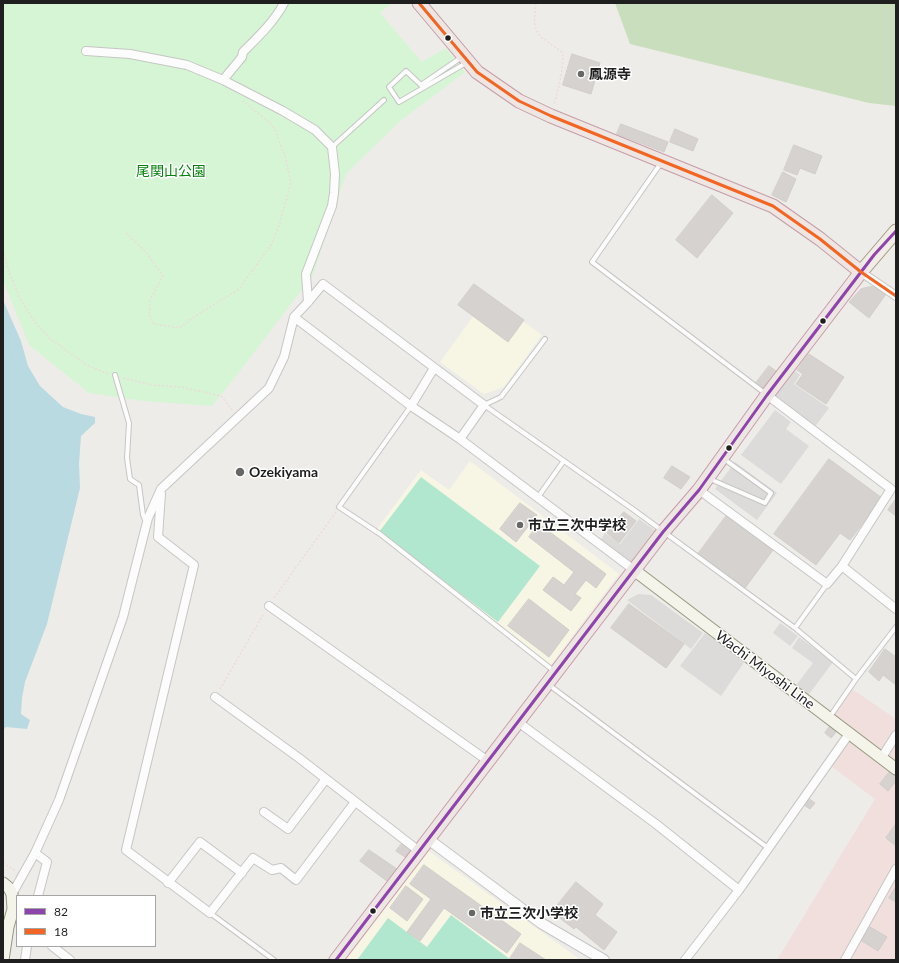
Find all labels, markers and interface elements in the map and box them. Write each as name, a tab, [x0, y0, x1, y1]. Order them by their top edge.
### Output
unlabelled marker	[443, 33, 453, 43]
place label: 鳳源寺	[589, 66, 631, 82]
marker: 鳳源寺	[576, 69, 586, 79]
park label: 尾関山公園	[136, 163, 206, 179]
unlabelled marker	[818, 316, 828, 326]
unlabelled marker	[724, 443, 734, 453]
place label: Ozekiyama	[249, 464, 318, 480]
marker: Ozekiyama	[234, 466, 246, 478]
place label: 市立三次中学校	[528, 517, 626, 533]
marker: 市立三次中学校	[515, 520, 525, 530]
street label: Wachi Miyoshi Line	[712, 627, 818, 713]
legend	[16, 895, 156, 947]
text: 82	[54, 904, 68, 919]
place label: 市立三次小学校	[480, 905, 578, 921]
unlabelled marker	[368, 906, 378, 916]
marker: 市立三次小学校	[467, 908, 477, 918]
text: 18	[54, 924, 68, 939]

